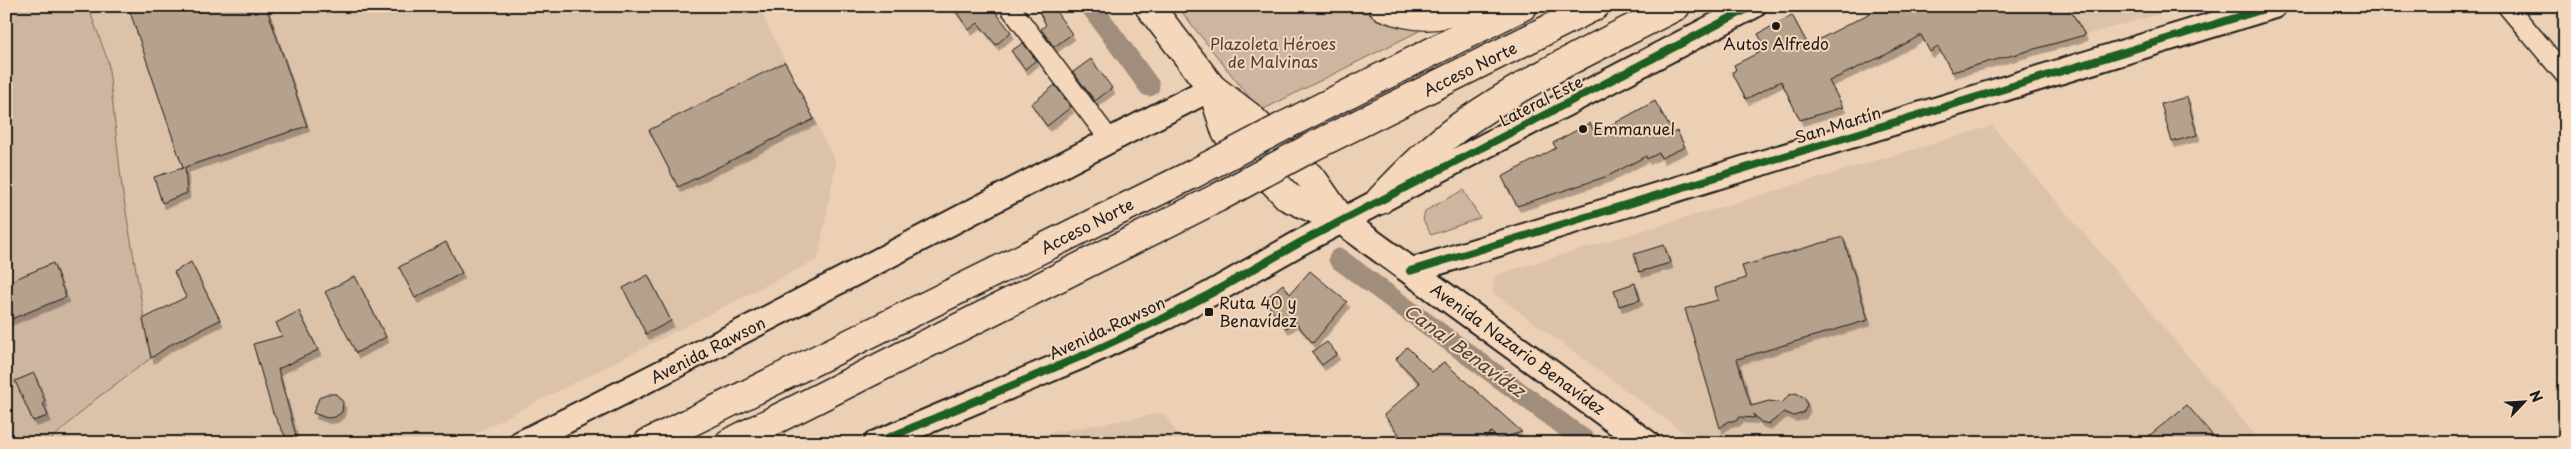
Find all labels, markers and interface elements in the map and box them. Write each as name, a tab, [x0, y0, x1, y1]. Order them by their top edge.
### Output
marker: Autos Alfredo	[1770, 20, 1782, 32]
park label: Plazoleta Héroes de Malvinas	[1210, 31, 1336, 73]
place label: Autos Alfredo	[1723, 31, 1829, 55]
street label: Acceso Norte	[1419, 35, 1521, 101]
street label: Lateral Este	[1495, 69, 1587, 131]
street label: San Martín	[1792, 100, 1884, 149]
place label: Emmanuel	[1593, 116, 1675, 140]
marker: Emmanuel	[1577, 123, 1589, 135]
street label: Acceso Norte	[1036, 191, 1137, 259]
street label: Avenida Nazario Benavídez	[1426, 277, 1611, 420]
street label: Avenida Rawson	[1044, 290, 1169, 365]
place label: Ruta 40 y Benavídez	[1219, 290, 1297, 332]
water label: Canal Benavídez	[1399, 297, 1533, 404]
marker: Ruta 40 y Benavídez	[1203, 306, 1215, 318]
street label: Avenida Rawson	[646, 310, 769, 388]
north arrow	[2498, 376, 2548, 426]
text: N	[2524, 387, 2548, 406]

